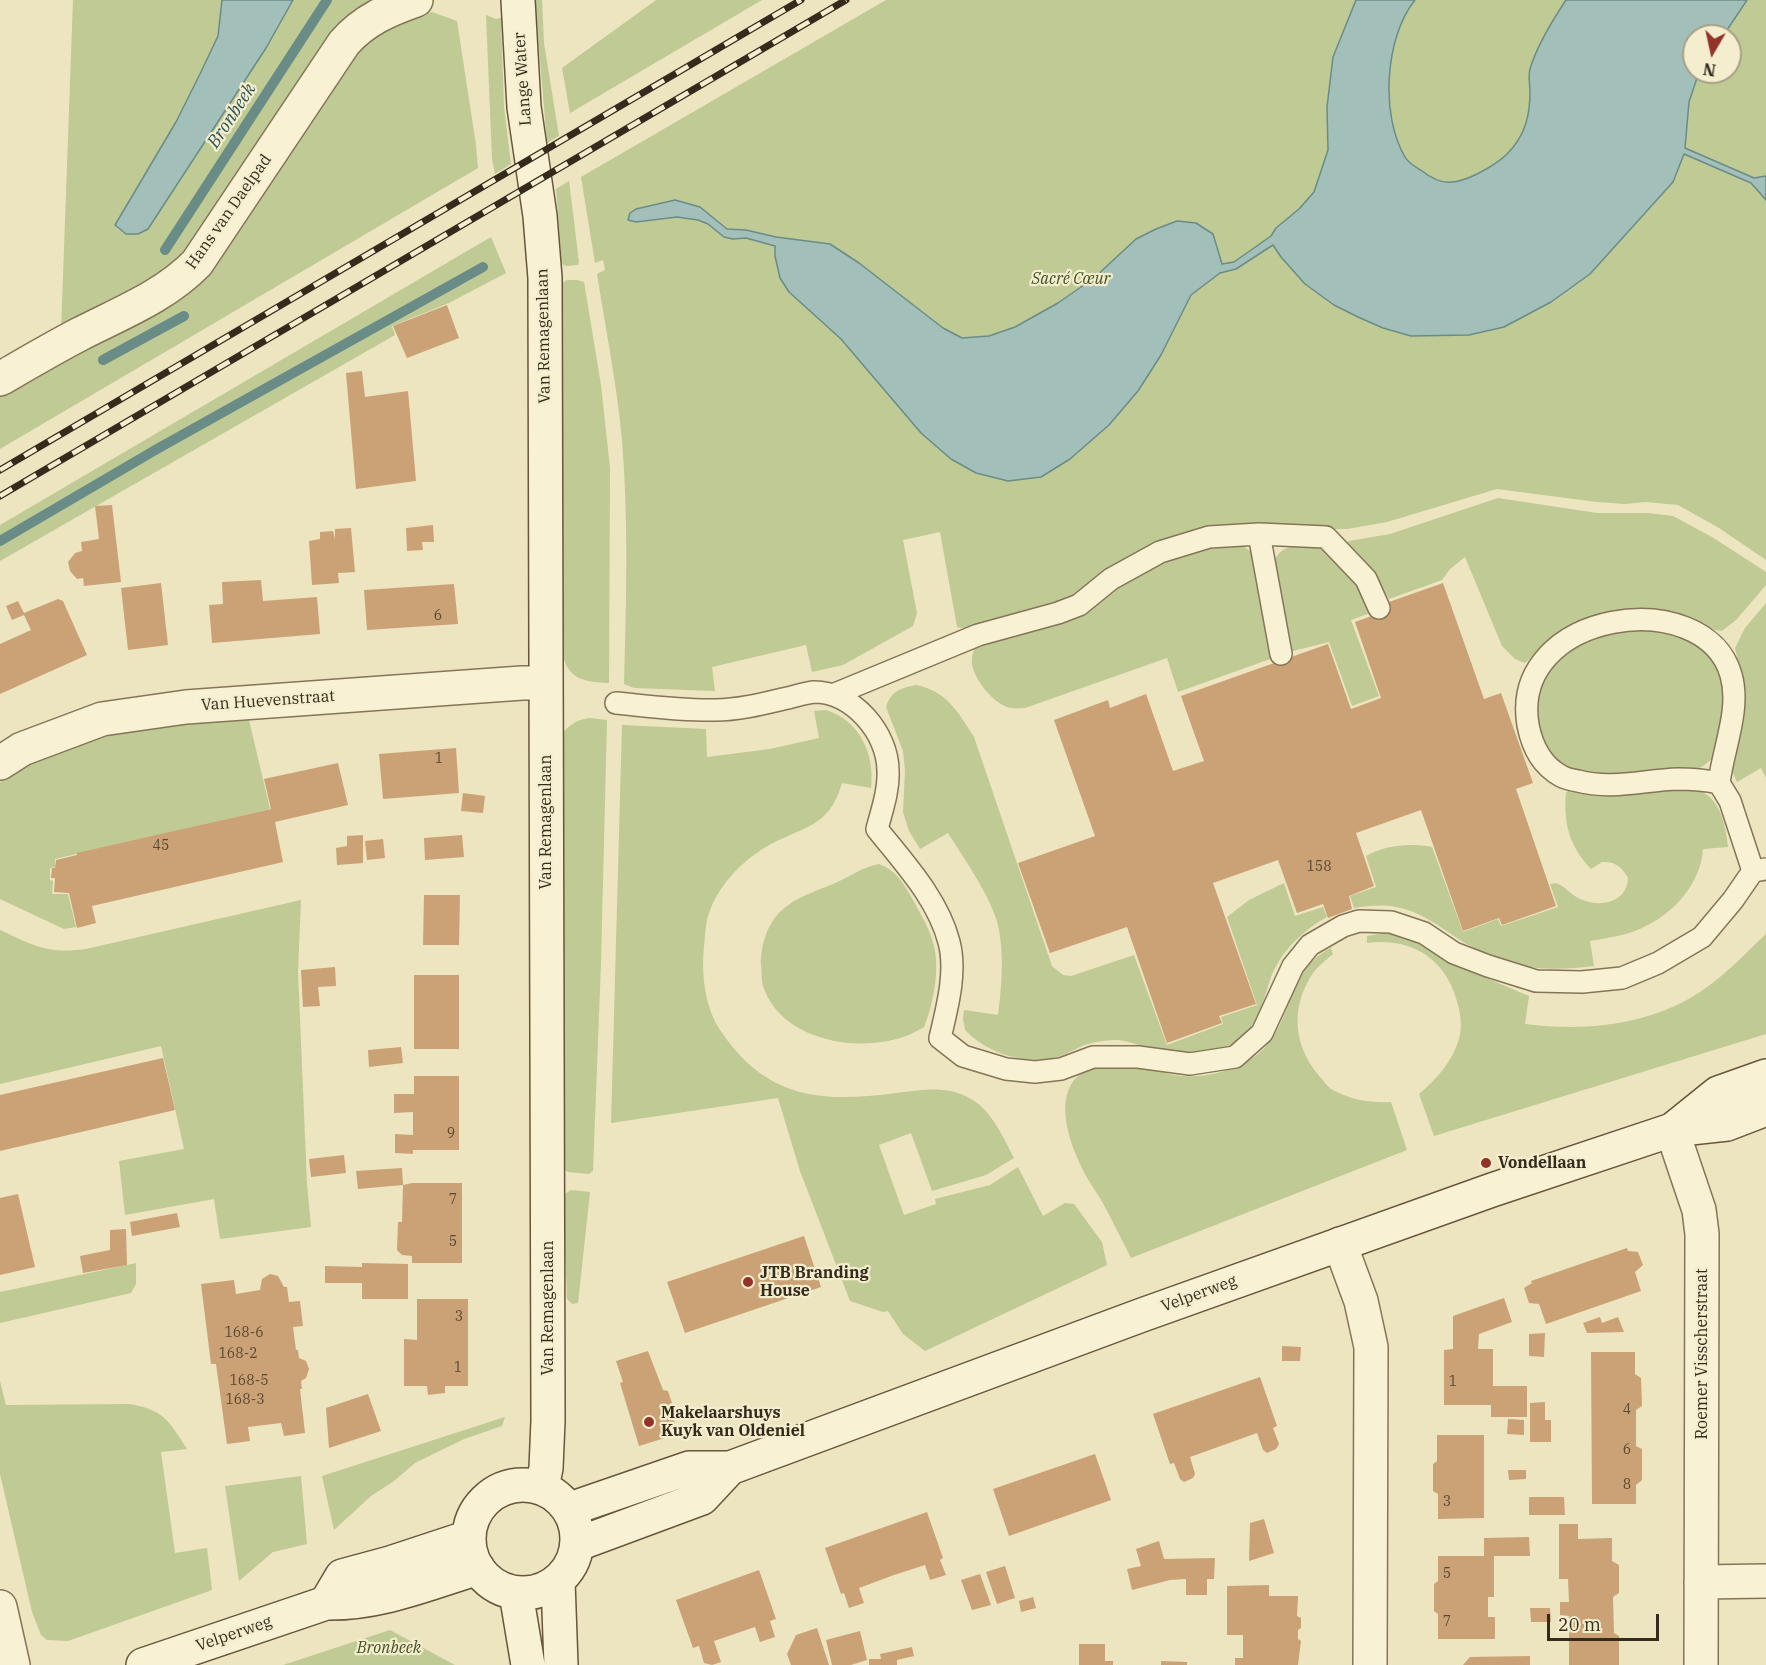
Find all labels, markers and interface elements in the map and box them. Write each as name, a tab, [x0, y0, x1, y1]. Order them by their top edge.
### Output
north arrow	[1682, 24, 1742, 84]
street label: Lange Water	[510, 32, 536, 126]
text: N	[1702, 59, 1717, 81]
water label: Bronbeek	[203, 80, 261, 152]
street label: Hans van Daelpad	[182, 151, 276, 273]
street label: Van Remagenlaan	[533, 268, 555, 404]
park label: Sacré Cœur	[1032, 269, 1110, 289]
house number: 6	[434, 608, 442, 624]
street label: Van Huevenstraat	[201, 687, 335, 715]
house number: 1	[435, 751, 443, 767]
street label: Van Remagenlaan	[536, 754, 556, 890]
house number: 45	[153, 838, 169, 854]
house number: 158	[1306, 859, 1332, 875]
house number: 9	[447, 1126, 455, 1142]
place label: Vondellaan	[1498, 1153, 1586, 1173]
marker: Vondellaan	[1479, 1156, 1493, 1170]
house number: 7	[449, 1192, 457, 1208]
house number: 5	[449, 1234, 457, 1250]
street label: Van Remagenlaan	[538, 1240, 558, 1376]
place label: JTB Branding House	[760, 1263, 869, 1301]
street label: Roemer Visscherstraat	[1692, 1268, 1712, 1440]
street label: Velperweg	[1159, 1271, 1239, 1317]
marker: JTB Branding House	[741, 1275, 755, 1289]
house number: 3	[455, 1309, 463, 1325]
house number: 168-6	[224, 1325, 264, 1341]
house number: 168-2	[218, 1346, 258, 1362]
house number: 1	[454, 1360, 462, 1376]
house number: 168-5	[229, 1373, 269, 1389]
house number: 1	[1449, 1374, 1457, 1390]
house number: 168-3	[225, 1392, 265, 1408]
house number: 4	[1623, 1402, 1631, 1418]
place label: Makelaarshuys Kuyk van Oldeniel	[661, 1403, 805, 1441]
marker: Makelaarshuys Kuyk van Oldeniel	[642, 1415, 656, 1429]
house number: 6	[1623, 1442, 1631, 1458]
house number: 8	[1623, 1477, 1631, 1493]
house number: 3	[1443, 1494, 1451, 1510]
house number: 5	[1443, 1566, 1451, 1582]
scale bar	[1550, 1602, 1662, 1640]
street label: Velperweg	[194, 1612, 274, 1656]
text: 20 m	[1558, 1613, 1601, 1636]
house number: 7	[1443, 1614, 1451, 1630]
park label: Bronbeek	[357, 1638, 421, 1658]

